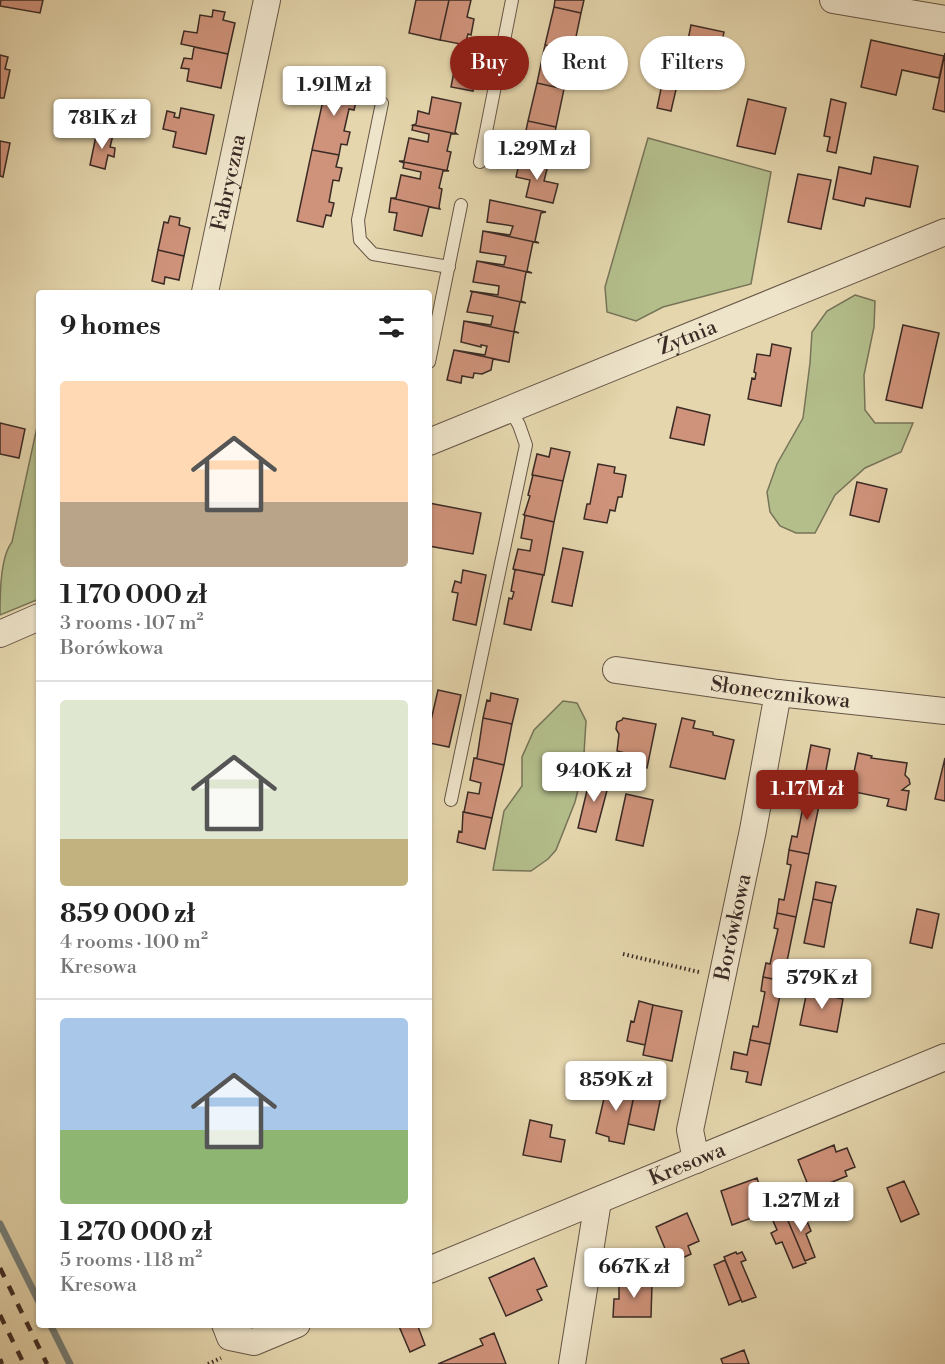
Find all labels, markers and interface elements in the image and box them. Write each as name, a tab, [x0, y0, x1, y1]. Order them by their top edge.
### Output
chip: Buy	[450, 36, 529, 90]
chip: Rent	[541, 36, 628, 90]
chip: Filters	[640, 36, 745, 90]
pin: 1.91M zł	[272, 66, 396, 117]
text: 1.91M zł	[297, 73, 371, 98]
pin: 781K zł	[47, 99, 157, 150]
text: 781K zł	[67, 106, 137, 131]
pin: 1.29M zł	[475, 130, 599, 181]
street label: Fabryczna	[206, 131, 252, 234]
text: 1.29M zł	[498, 137, 576, 162]
text: 9 homes	[60, 310, 161, 342]
icon: filters	[375, 310, 408, 343]
street label: Żytnia	[654, 314, 721, 361]
icon: home	[180, 420, 288, 528]
text: 1 170 000 zł	[60, 579, 207, 611]
text: 3 rooms · 107 m²	[60, 611, 204, 636]
text: Borówkowa	[60, 636, 163, 661]
street label: Słonecznikowa	[709, 672, 852, 715]
icon: home	[180, 739, 288, 847]
pin: 940K zł	[539, 752, 649, 803]
text: 940K zł	[556, 759, 632, 784]
pin: 1.17M zł	[745, 770, 869, 821]
text: 1.17M zł	[770, 777, 844, 802]
street label: Borówkowa	[710, 871, 758, 984]
text: 859 000 zł	[60, 898, 195, 930]
text: 4 rooms · 100 m²	[60, 930, 208, 955]
text: Kresowa	[60, 955, 137, 980]
pin: 579K zł	[767, 959, 877, 1010]
text: 579K zł	[786, 966, 858, 991]
icon: home	[180, 1057, 288, 1165]
pin: 859K zł	[561, 1061, 671, 1112]
text: 859K zł	[579, 1068, 653, 1093]
street label: Kresowa	[645, 1137, 730, 1192]
pin: 1.27M zł	[739, 1182, 863, 1233]
text: 1.27M zł	[762, 1189, 840, 1214]
text: 1 270 000 zł	[60, 1216, 212, 1248]
text: 5 rooms · 118 m²	[60, 1248, 202, 1273]
pin: 667K zł	[579, 1248, 689, 1299]
text: 667K zł	[598, 1255, 670, 1280]
text: Kresowa	[60, 1273, 137, 1298]

